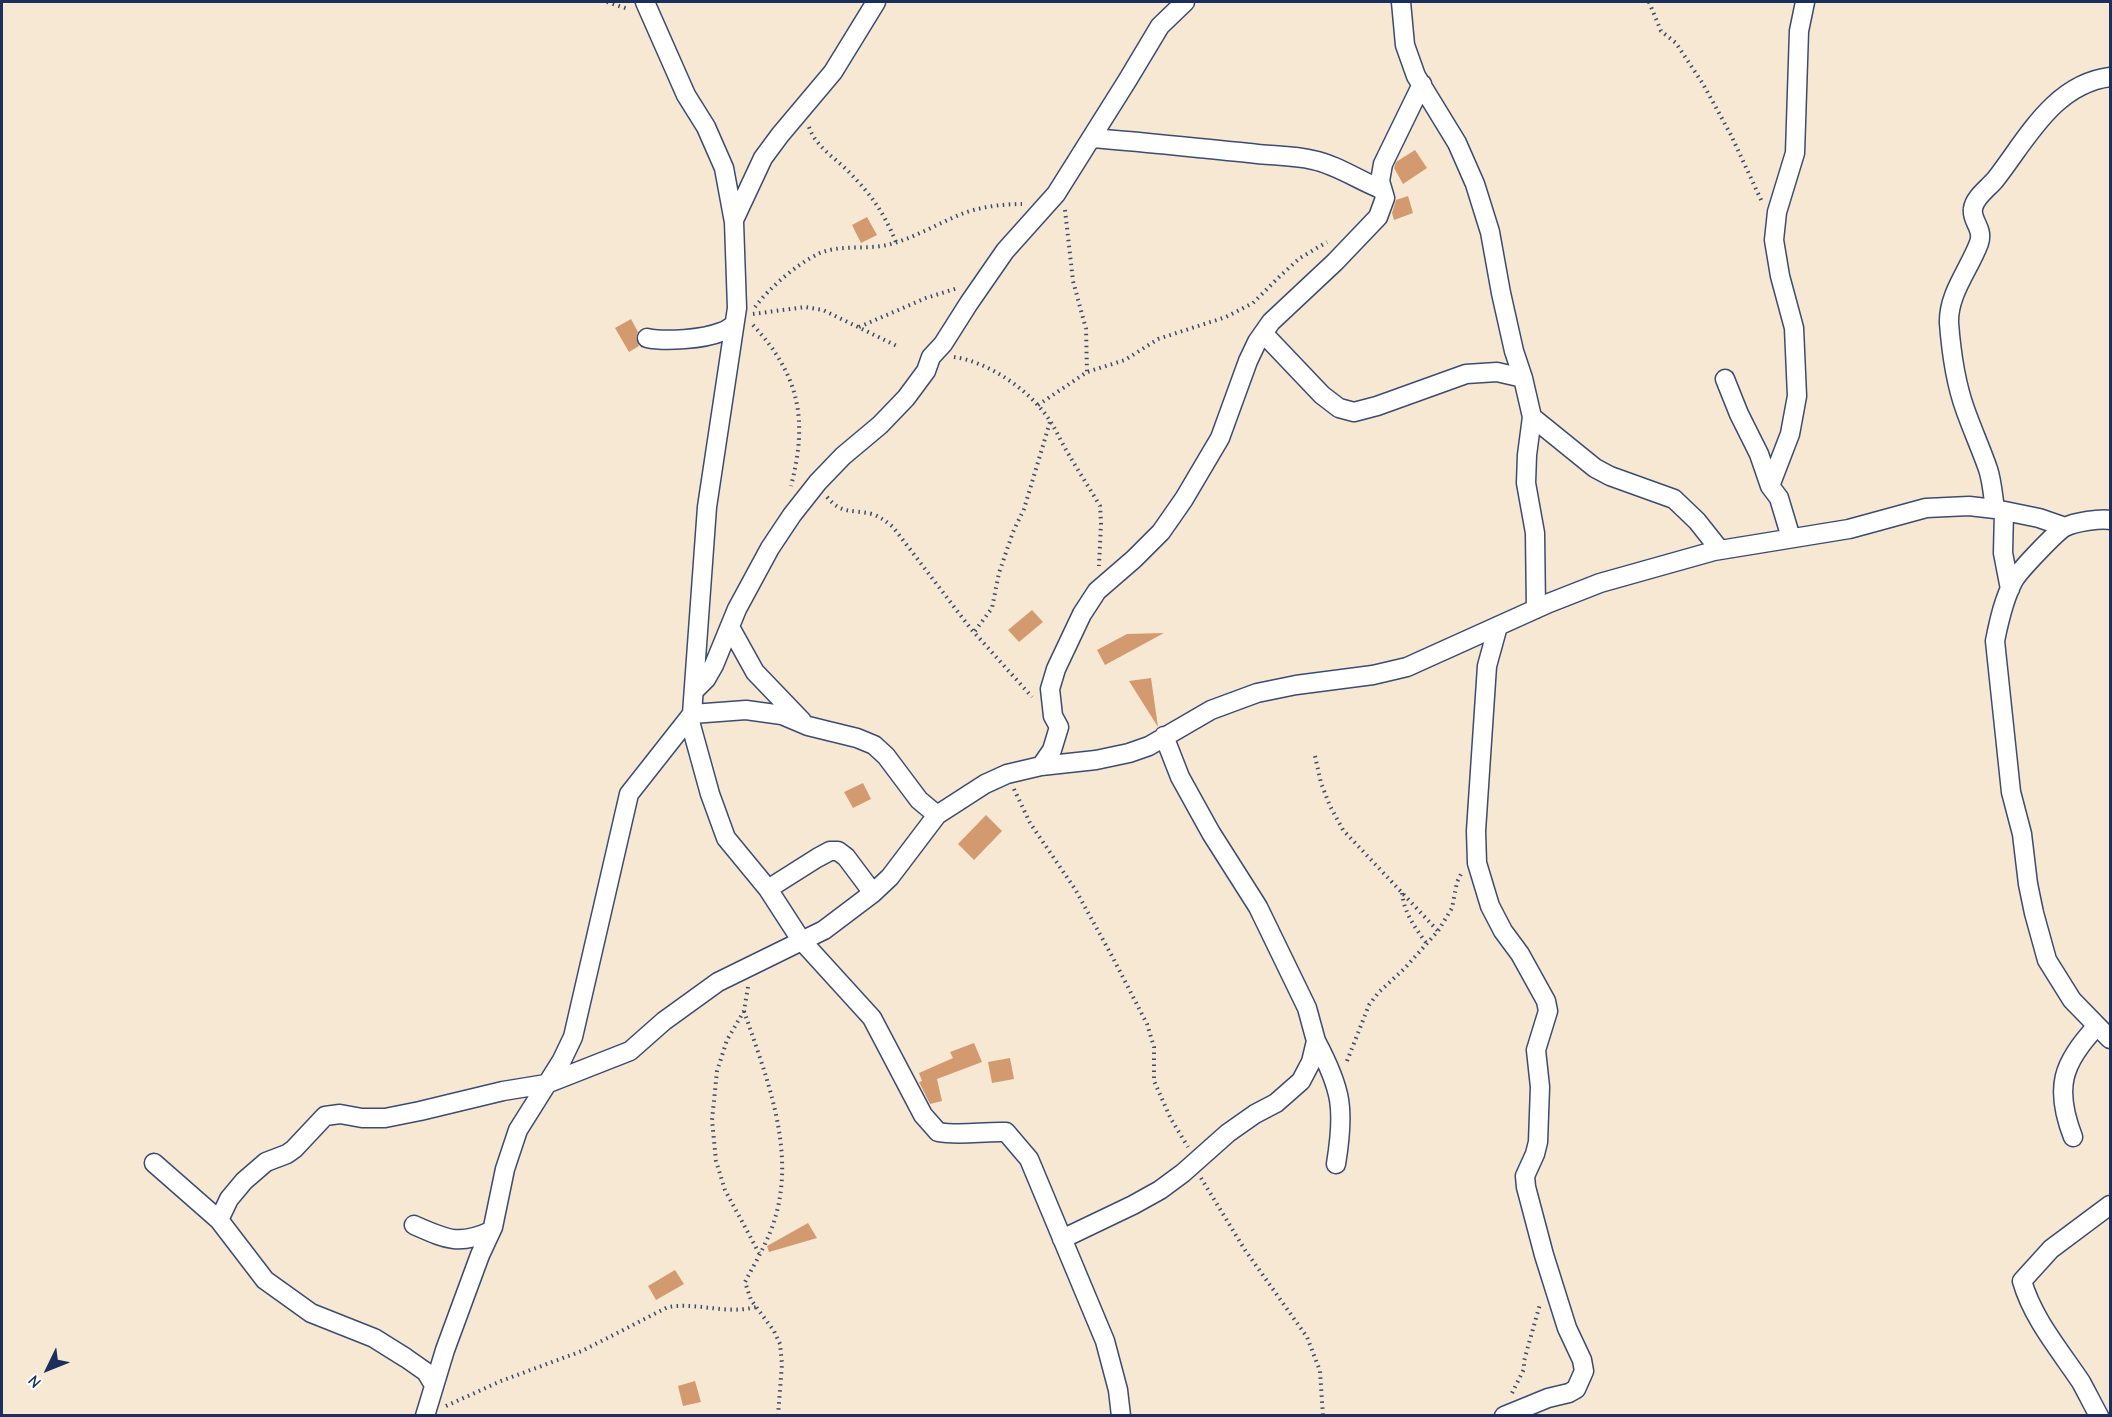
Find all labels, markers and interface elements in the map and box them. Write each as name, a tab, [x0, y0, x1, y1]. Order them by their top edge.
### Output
north arrow	[18, 1339, 78, 1399]
text: N	[25, 1371, 45, 1391]

